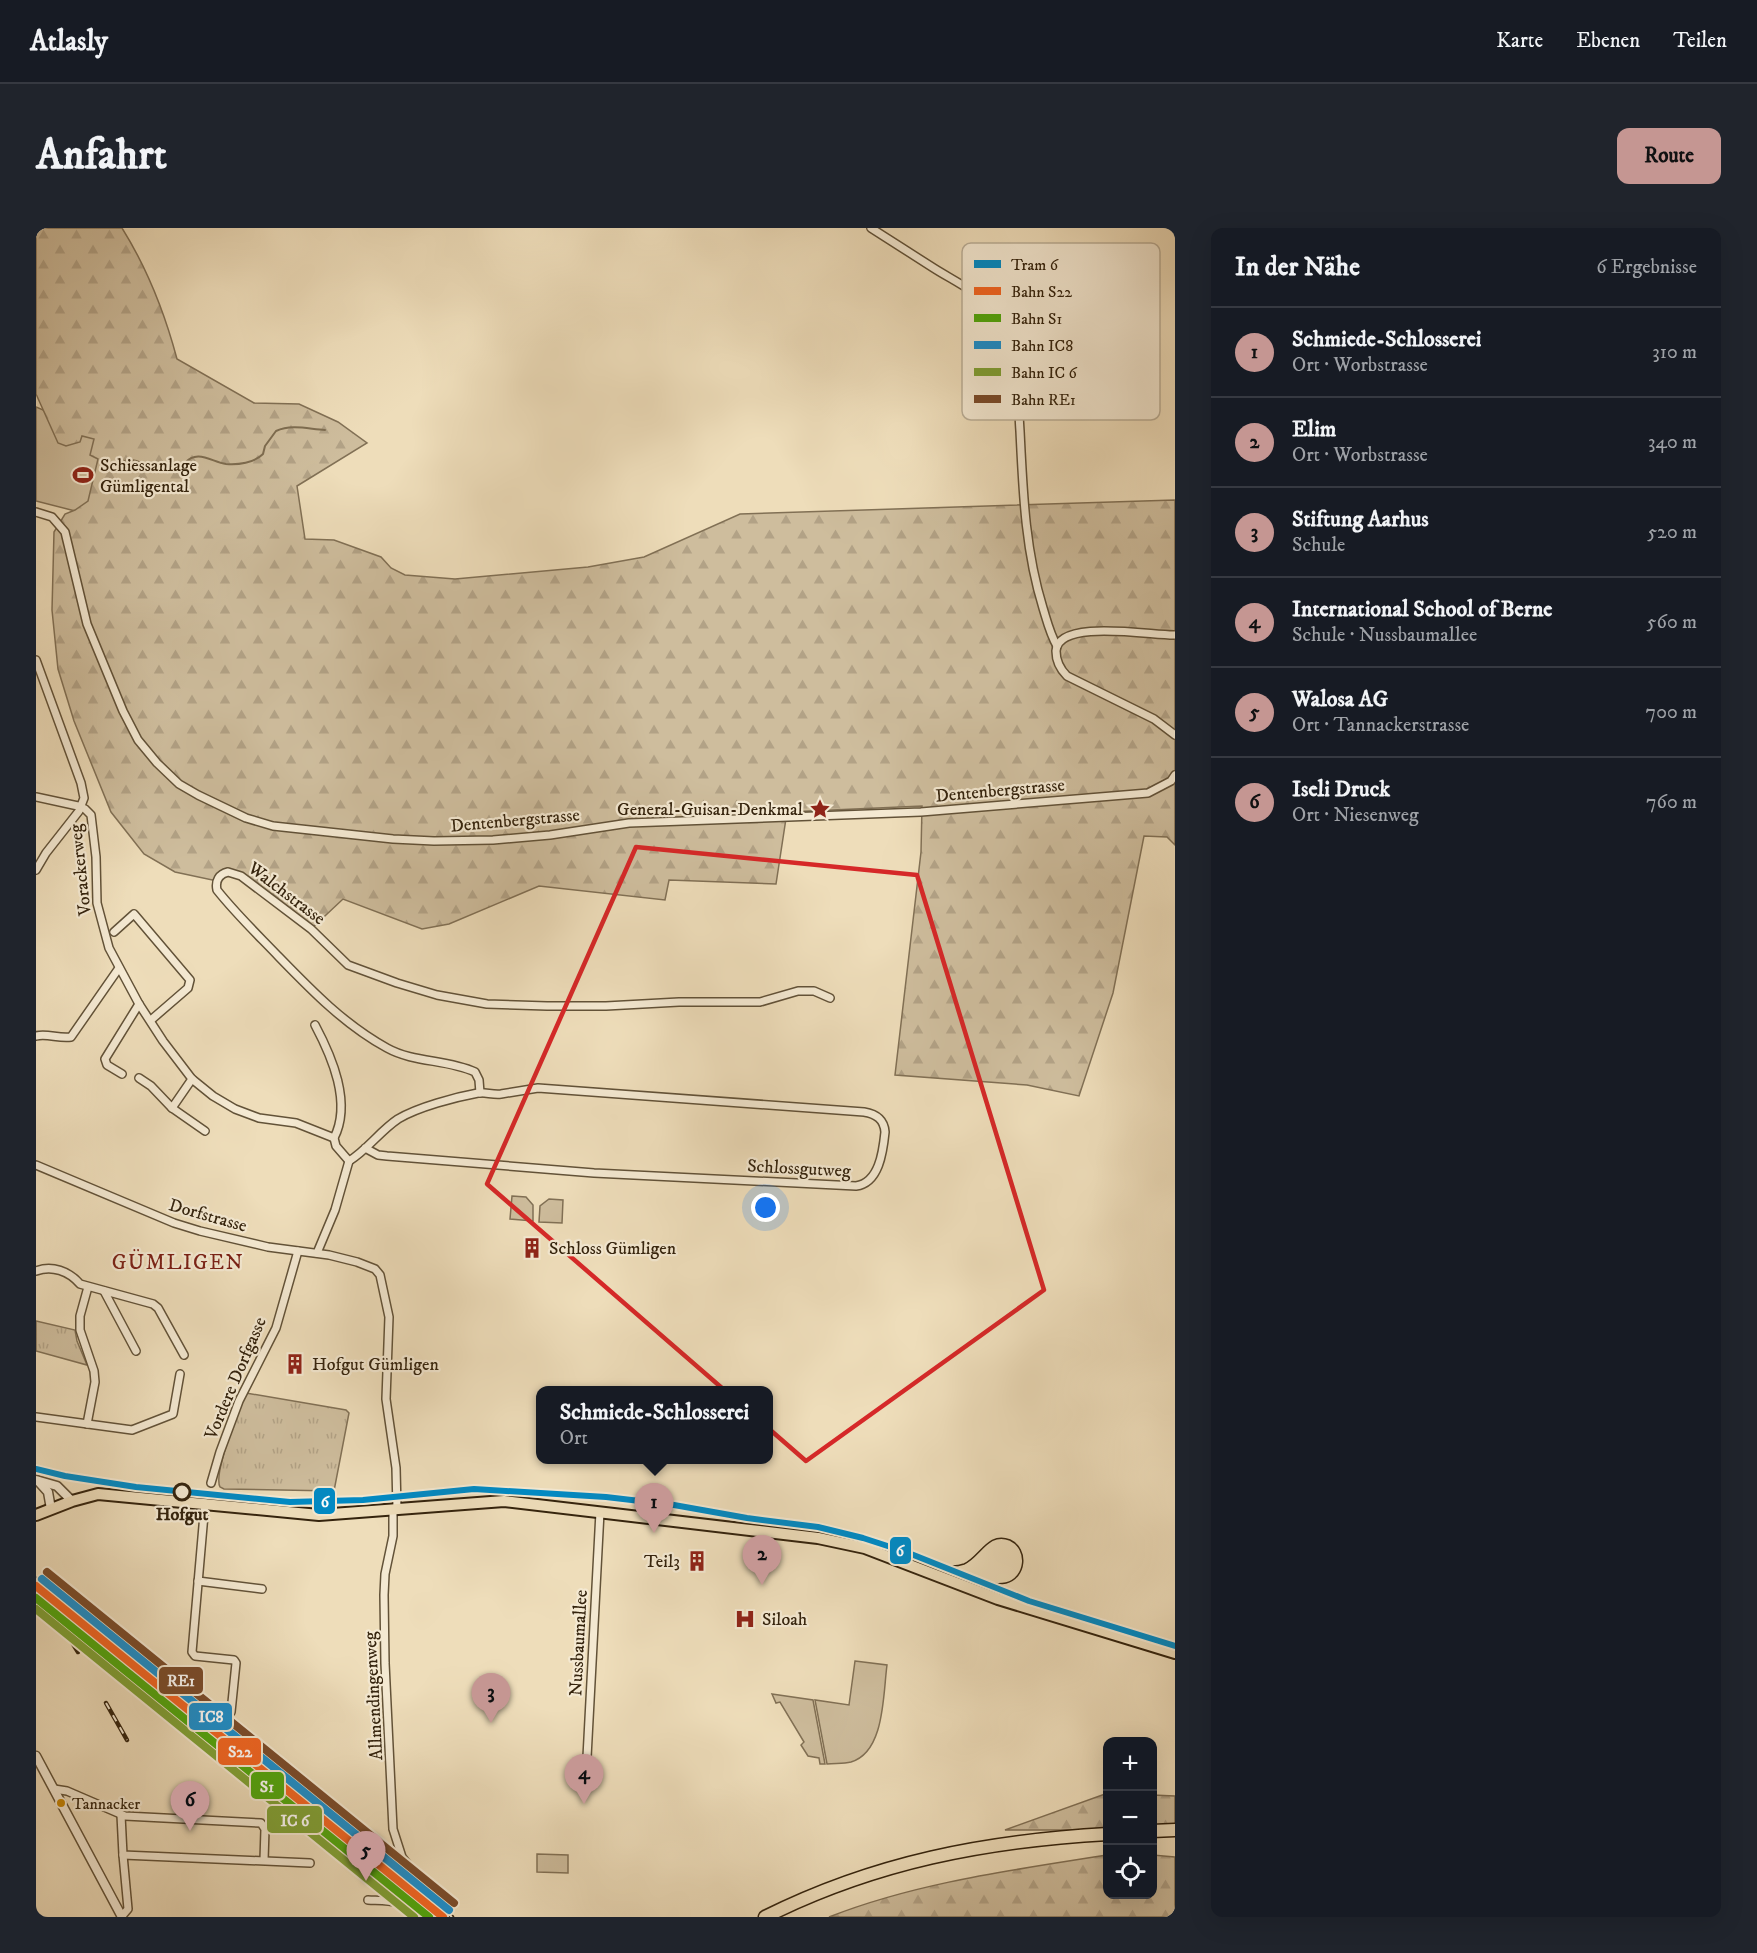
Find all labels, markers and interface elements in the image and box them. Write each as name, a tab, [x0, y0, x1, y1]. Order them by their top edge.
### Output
text: Atlasly	[30, 24, 108, 59]
text: Karte	[1496, 28, 1543, 54]
text: Ebenen	[1576, 28, 1640, 54]
text: Teilen	[1673, 28, 1727, 54]
button: Route	[1617, 128, 1721, 184]
text: Anfahrt	[36, 130, 167, 182]
legend	[962, 243, 1160, 420]
text: In der Nähe	[1235, 251, 1360, 284]
text: Tram 6	[1011, 255, 1059, 275]
text: 6 Ergebnisse	[1596, 255, 1697, 280]
text: Bahn S22	[1011, 282, 1072, 302]
text: Bahn S1	[1011, 309, 1062, 329]
text: Schmiede-Schlosserei	[1292, 326, 1481, 353]
text: Bahn IC8	[1011, 336, 1073, 356]
text: 1	[1251, 340, 1258, 365]
text: 310 m	[1652, 340, 1697, 365]
text: Ort · Worbstrasse	[1292, 353, 1428, 378]
text: Bahn IC 6	[1011, 363, 1078, 383]
text: Bahn RE1	[1011, 390, 1076, 410]
text: Elim	[1292, 416, 1336, 443]
text: 2	[1250, 430, 1259, 455]
text: 340 m	[1648, 430, 1697, 455]
text: Ort · Worbstrasse	[1292, 443, 1428, 468]
place label: Schiessanlage Gümligental	[100, 455, 197, 498]
sports icon: Schiessanlage Gümligental	[71, 463, 95, 487]
text: Stiftung Aarhus	[1292, 506, 1429, 533]
text: 3	[1251, 520, 1258, 545]
text: 520 m	[1647, 520, 1697, 545]
text: Schule	[1292, 533, 1345, 558]
text: International School of Berne	[1292, 596, 1552, 623]
text: 4	[1249, 610, 1260, 635]
text: 560 m	[1647, 610, 1697, 635]
text: Schule · Nussbaumallee	[1292, 623, 1477, 648]
text: Walosa AG	[1292, 686, 1388, 713]
text: 5	[1250, 700, 1259, 725]
text: 700 m	[1646, 700, 1697, 725]
text: Ort · Tannackerstrasse	[1292, 713, 1469, 738]
street label: Dentenbergstrasse	[935, 774, 1066, 808]
text: Iseli Druck	[1292, 776, 1390, 803]
text: 6	[1249, 790, 1260, 815]
text: 760 m	[1646, 790, 1697, 815]
place icon: General-Guisan-Denkmal	[808, 797, 832, 821]
place label: General-Guisan-Denkmal	[617, 799, 804, 821]
text: Ort · Niesenweg	[1292, 803, 1419, 828]
street label: Dentenbergstrasse	[450, 804, 581, 838]
street label: Vorackerweg	[65, 823, 97, 918]
street label: Walchstrasse	[243, 857, 329, 930]
street label: Schlossgutweg	[747, 1155, 852, 1183]
your location	[751, 1193, 780, 1222]
street label: Dorfstrasse	[166, 1194, 249, 1238]
building icon: Schloss Gümligen	[520, 1236, 544, 1260]
place label: Schloss Gümligen	[549, 1238, 677, 1260]
district label: GÜMLIGEN	[112, 1249, 244, 1276]
street label: Vordere Dorfgasse	[200, 1314, 272, 1444]
building icon: Hofgut Gümligen	[283, 1352, 307, 1376]
place label: Hofgut Gümligen	[312, 1354, 439, 1376]
popup	[536, 1386, 773, 1464]
text: Schmiede-Schlosserei	[560, 1399, 749, 1426]
text: Ort	[560, 1426, 588, 1451]
marker: Hofgut	[173, 1483, 191, 1501]
pin: 1	[634, 1484, 674, 1533]
line badge: 6	[313, 1487, 336, 1515]
text: 6	[321, 1492, 331, 1512]
place label: Hofgut	[156, 1504, 208, 1526]
pin: 2	[742, 1536, 782, 1585]
line badge: 6	[889, 1536, 912, 1565]
text: 6	[896, 1541, 906, 1561]
building icon: Teil3	[685, 1549, 709, 1573]
place label: Teil3	[644, 1551, 680, 1573]
street label: Nussbaumallee	[565, 1589, 593, 1697]
hospital icon: Siloah	[733, 1607, 757, 1631]
place label: Siloah	[762, 1609, 808, 1631]
street label: Allmendingenweg	[360, 1631, 388, 1761]
line badge: RE1	[158, 1666, 204, 1695]
text: RE1	[167, 1671, 195, 1691]
pin: 3	[472, 1674, 510, 1723]
line badge: IC8	[188, 1702, 233, 1731]
text: IC8	[198, 1707, 224, 1727]
line badge: S22	[217, 1737, 262, 1766]
map controls	[1103, 1737, 1157, 1899]
button: +	[1103, 1737, 1157, 1791]
text: S22	[228, 1742, 253, 1762]
pin: 4	[564, 1754, 604, 1804]
line badge: S1	[250, 1771, 285, 1800]
text: S1	[260, 1777, 274, 1797]
pin: 6	[170, 1782, 210, 1831]
button: −	[1103, 1791, 1157, 1845]
place label: Tannacker	[72, 1794, 140, 1814]
marker: Tannacker	[55, 1797, 67, 1809]
line badge: IC 6	[266, 1805, 323, 1834]
text: IC 6	[281, 1811, 311, 1831]
pin: 5	[346, 1832, 386, 1881]
button: locate	[1103, 1845, 1157, 1899]

